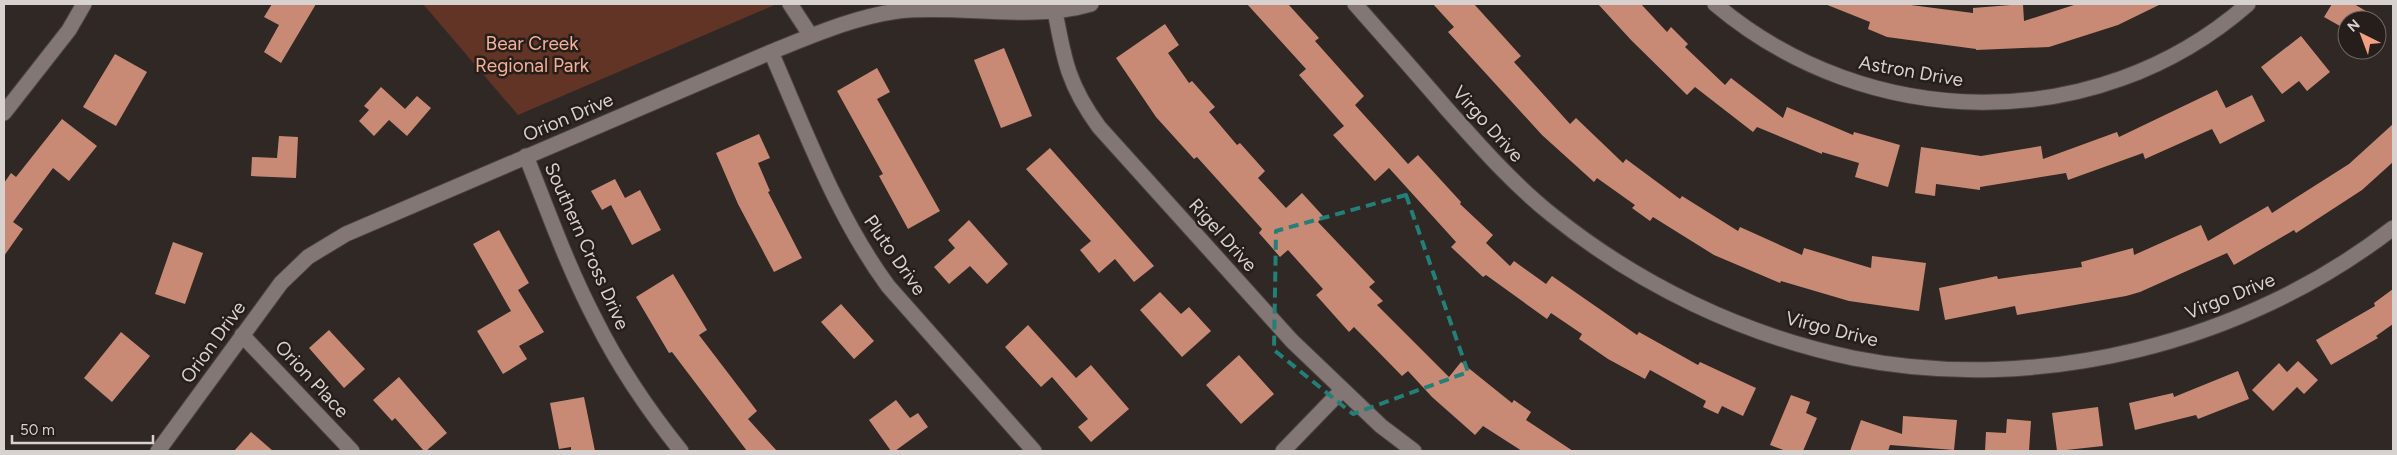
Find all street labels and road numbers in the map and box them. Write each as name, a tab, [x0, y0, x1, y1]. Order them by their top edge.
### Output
street label: Astron Drive	[1857, 51, 1965, 91]
street label: Virgo Drive	[1448, 81, 1528, 167]
street label: Orion Drive	[519, 88, 617, 146]
street label: Southern Cross Drive	[540, 159, 634, 333]
street label: Rigel Drive	[1184, 194, 1262, 276]
street label: Pluto Drive	[859, 210, 931, 300]
street label: Virgo Drive	[2182, 268, 2278, 324]
street label: Orion Drive	[176, 296, 250, 388]
street label: Virgo Drive	[1783, 306, 1881, 352]
street label: Orion Place	[270, 336, 354, 422]

